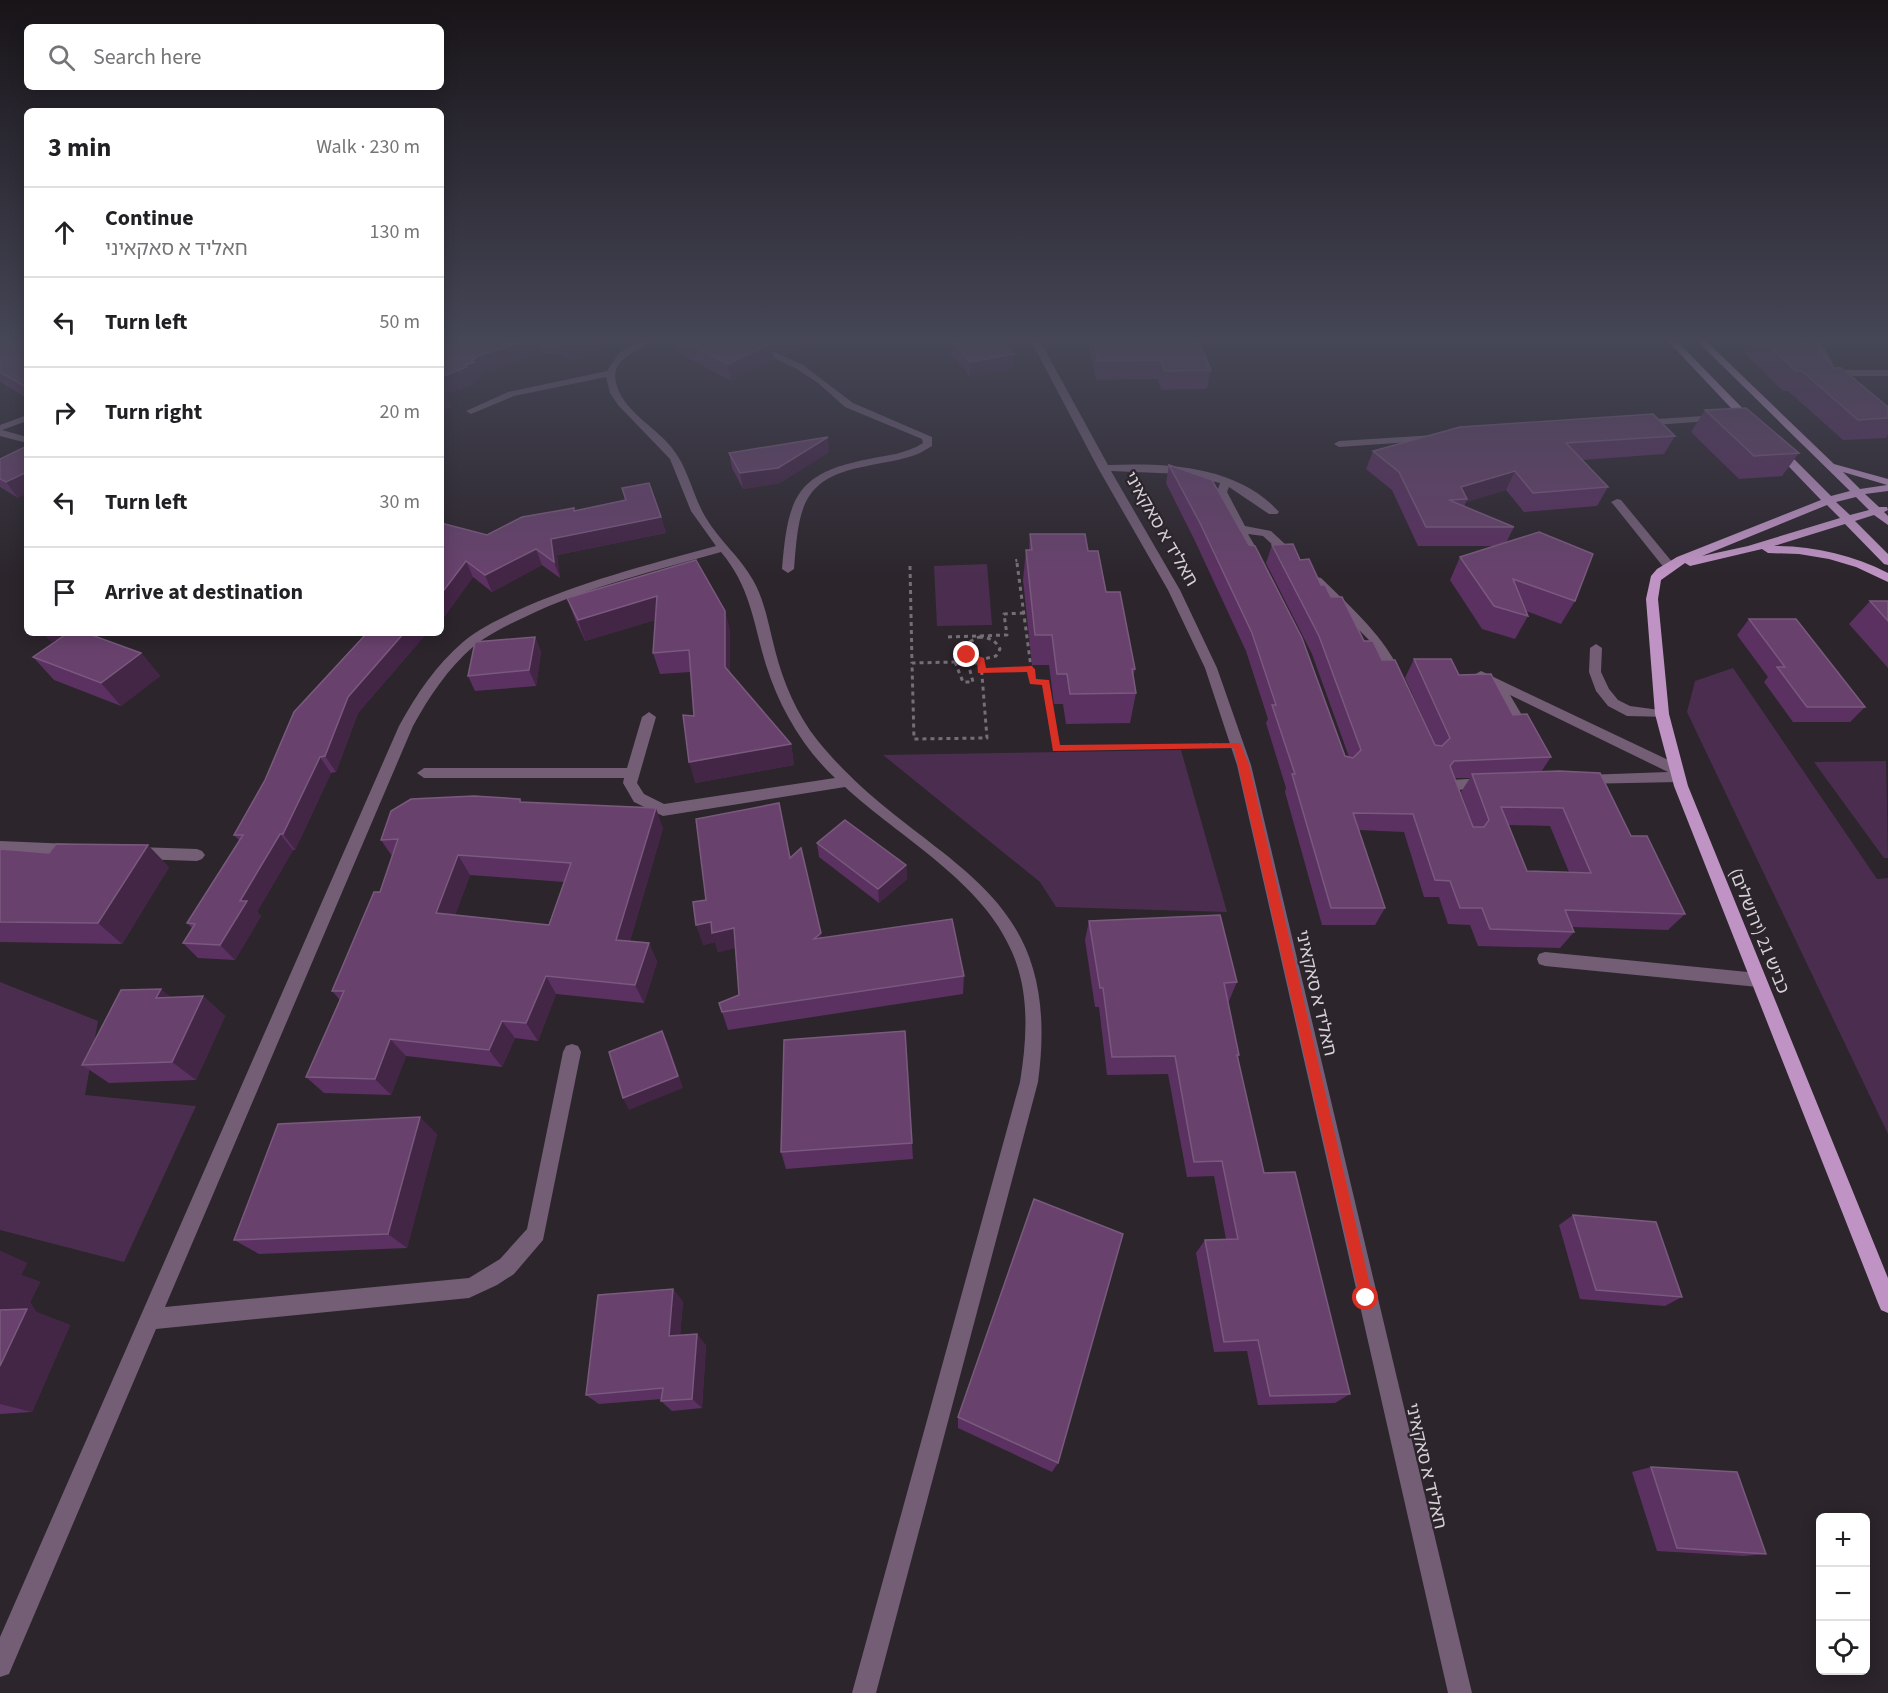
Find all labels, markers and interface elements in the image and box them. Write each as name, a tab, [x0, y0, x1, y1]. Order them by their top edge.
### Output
search box	[24, 24, 444, 90]
icon: search	[45, 41, 78, 74]
text: Search here	[93, 41, 201, 73]
text: 3 min	[48, 129, 111, 166]
text: Walk · 230 m	[316, 133, 420, 161]
text: Continue	[105, 202, 194, 234]
icon: ahead	[48, 216, 81, 249]
text: 130 m	[370, 218, 420, 246]
text: חאליד א סאקאיני	[105, 235, 248, 263]
icon: left	[48, 306, 81, 339]
text: Turn left	[105, 306, 187, 338]
text: 50 m	[380, 308, 420, 336]
icon: right	[48, 396, 81, 429]
text: Turn right	[105, 396, 202, 428]
text: 20 m	[380, 398, 420, 426]
street label: חאליד א סאקאיני	[1118, 467, 1204, 591]
icon: left	[48, 486, 81, 519]
text: Turn left	[105, 486, 187, 518]
text: 30 m	[380, 488, 420, 516]
icon: arrive	[48, 576, 81, 609]
text: Arrive at destination	[105, 576, 303, 608]
route end	[953, 641, 979, 667]
street label: כביש 21 (ירושלים)	[1722, 864, 1796, 998]
street label: חאליד א סאקאיני	[1289, 928, 1343, 1058]
route start	[1352, 1284, 1378, 1310]
street label: חאליד א סאקאיני	[1399, 1401, 1453, 1531]
map controls	[1816, 1513, 1870, 1675]
button: +	[1816, 1513, 1870, 1567]
button: −	[1816, 1567, 1870, 1621]
button: locate	[1816, 1621, 1870, 1675]

